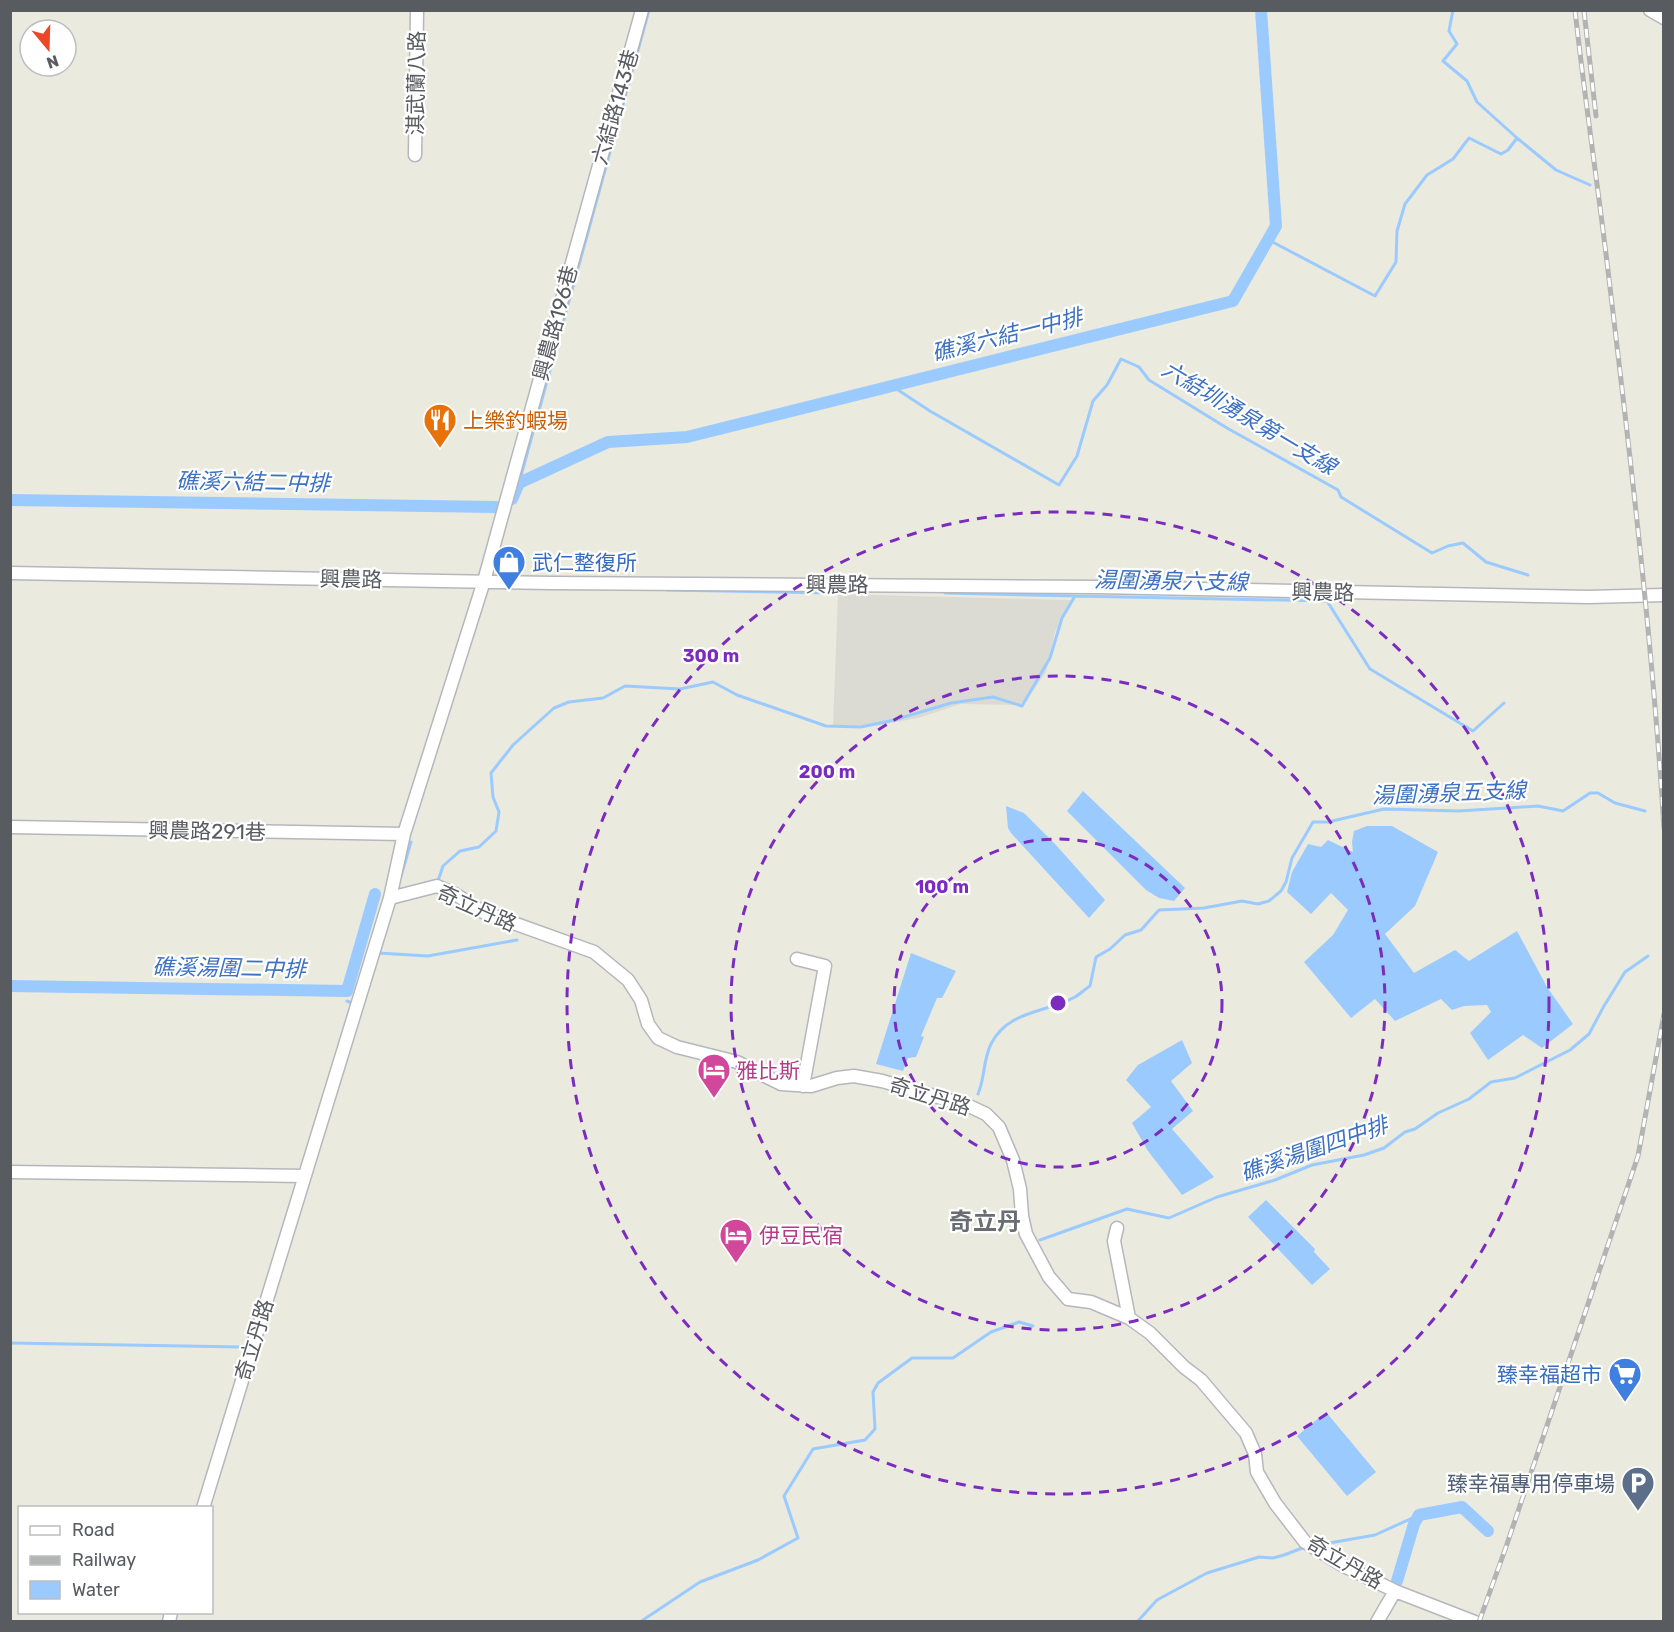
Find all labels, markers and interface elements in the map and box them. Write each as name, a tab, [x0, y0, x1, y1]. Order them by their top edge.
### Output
north arrow	[18, 18, 78, 78]
street label: 淇武蘭八路	[403, 30, 429, 136]
street label: 六結路143巷	[587, 47, 643, 167]
text: N	[44, 51, 61, 73]
street label: 興農路196巷	[528, 263, 582, 383]
water label: 礁溪六結一中排	[929, 303, 1088, 367]
water label: 六結圳湧泉第一支線	[1157, 355, 1343, 482]
restaurant icon: 上樂釣蝦場	[422, 402, 458, 449]
place label: 上樂釣蝦場	[463, 408, 568, 433]
water label: 礁溪六結二中排	[176, 467, 333, 497]
shop icon: 武仁整復所	[491, 544, 527, 591]
place label: 武仁整復所	[532, 550, 637, 575]
street label: 興農路	[319, 566, 383, 592]
water label: 湯圍湧泉六支線	[1094, 566, 1251, 596]
street label: 興農路	[806, 572, 869, 597]
street label: 興農路	[1291, 579, 1355, 605]
text: 300 m	[683, 645, 739, 667]
text: 200 m	[799, 761, 855, 783]
water label: 湯圍湧泉五支線	[1372, 777, 1529, 809]
street label: 興農路291巷	[148, 817, 266, 845]
text: 100 m	[915, 876, 969, 898]
street label: 奇立丹路	[434, 879, 520, 937]
water label: 礁溪湯圍二中排	[152, 953, 309, 983]
centre of rings	[1048, 993, 1068, 1013]
hotel icon: 雅比斯	[696, 1052, 732, 1099]
place label: 雅比斯	[737, 1058, 800, 1083]
street label: 奇立丹路	[886, 1072, 974, 1120]
water label: 礁溪湯圍四中排	[1237, 1110, 1394, 1187]
district label: 奇立丹	[949, 1208, 1021, 1236]
hotel icon: 伊豆民宿	[718, 1217, 754, 1264]
place label: 伊豆民宿	[759, 1223, 843, 1248]
street label: 奇立丹路	[230, 1296, 278, 1384]
supermarket icon: 臻幸福超市	[1607, 1356, 1643, 1403]
place label: 臻幸福超市	[1497, 1362, 1602, 1387]
parking icon: 臻幸福專用停車場	[1620, 1465, 1656, 1512]
place label: 臻幸福專用停車場	[1447, 1471, 1615, 1496]
legend	[18, 1506, 213, 1614]
text: Road	[72, 1519, 115, 1541]
street label: 奇立丹路	[1302, 1530, 1388, 1594]
text: Railway	[72, 1549, 136, 1571]
text: Water	[72, 1579, 120, 1601]

